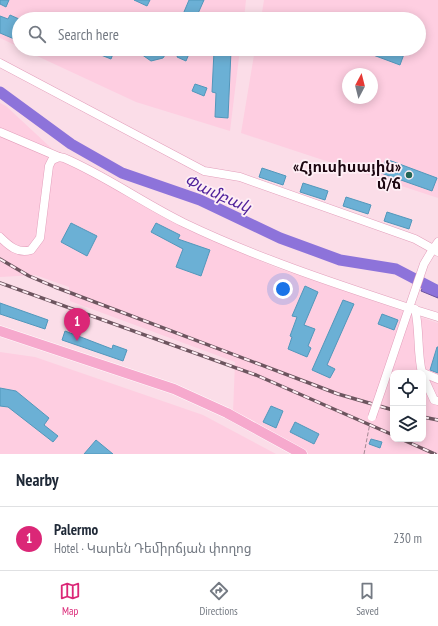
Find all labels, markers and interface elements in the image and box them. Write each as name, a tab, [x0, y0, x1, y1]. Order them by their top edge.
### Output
search box	[12, 12, 426, 56]
icon: search	[26, 23, 48, 45]
text: Search here	[58, 25, 119, 44]
north arrow	[342, 68, 378, 104]
place label: «Հյուսիսային» մ/ճ	[293, 157, 401, 193]
water label: Փամբակ	[182, 169, 256, 217]
marker: «Հյուսիսային» մ/ճ	[404, 170, 414, 180]
your location	[273, 279, 293, 299]
pin: 1	[64, 308, 90, 341]
map controls	[390, 370, 426, 442]
button: locate	[390, 370, 426, 406]
button: layers	[390, 406, 426, 442]
text: Nearby	[16, 469, 59, 491]
text: Palermo	[54, 520, 98, 539]
text: 1	[26, 530, 32, 547]
text: 230 m	[393, 530, 422, 547]
text: Hotel · Կարեն Դեմիրճյան փողոց	[54, 540, 252, 557]
tab: Map	[59, 580, 81, 618]
tab: Directions	[200, 580, 238, 618]
tab: Saved	[356, 580, 379, 618]

